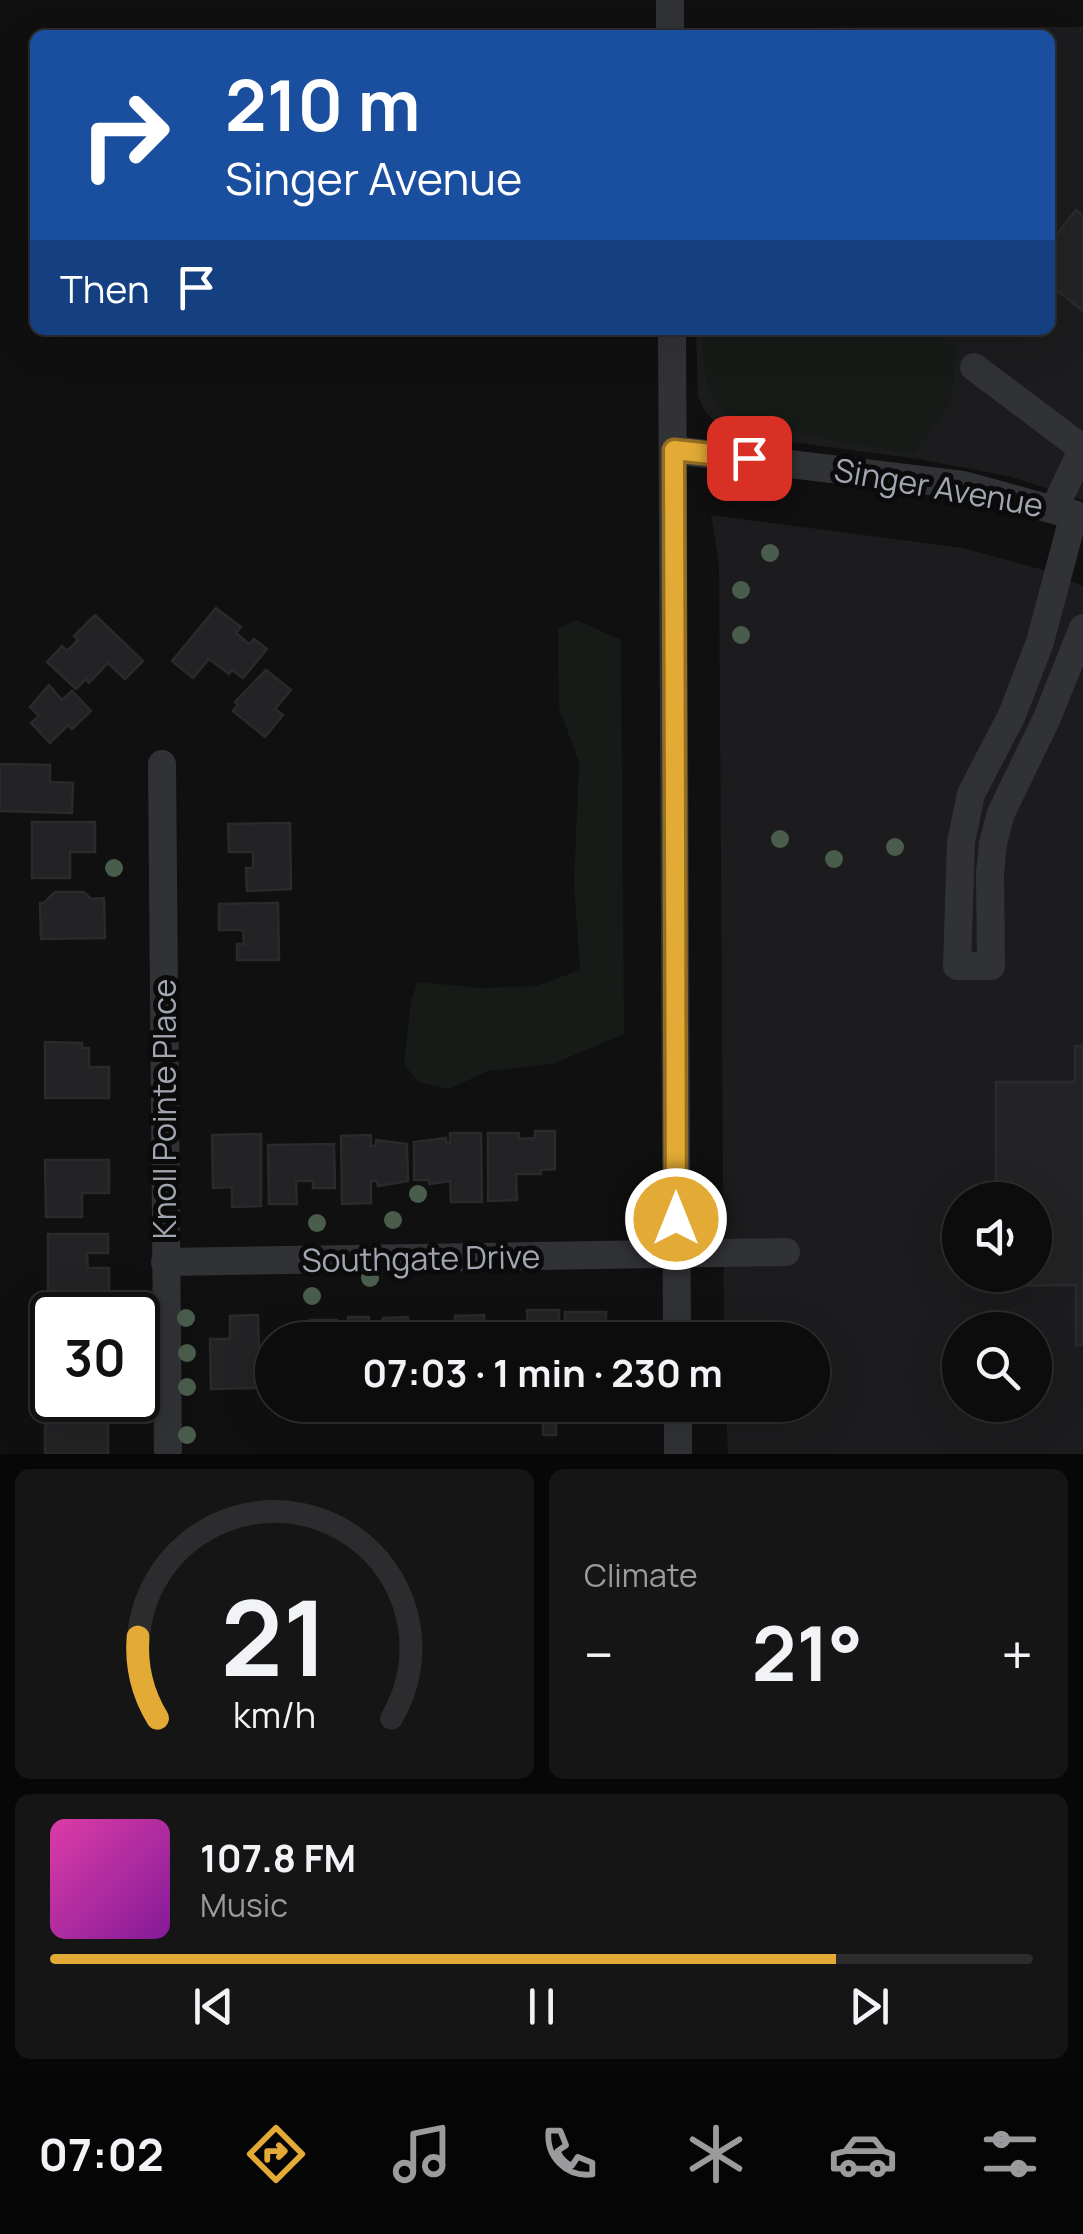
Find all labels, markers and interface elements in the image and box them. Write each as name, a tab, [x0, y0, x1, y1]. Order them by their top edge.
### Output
text: 210 m	[225, 56, 420, 152]
icon: right	[60, 70, 190, 200]
text: Singer Avenue	[225, 147, 522, 209]
icon: arrive	[169, 260, 224, 315]
text: Then	[60, 262, 149, 314]
pin	[707, 416, 792, 501]
icon: arrive	[722, 431, 777, 486]
street label: Singer Avenue	[831, 447, 1047, 527]
street label: Knoll Pointe Place	[142, 979, 186, 1239]
position arrow	[624, 1167, 728, 1271]
map controls	[942, 1182, 1052, 1422]
button: sound	[942, 1182, 1052, 1292]
street label: Southgate Drive	[301, 1234, 541, 1282]
speed limit sign: 30	[30, 1292, 160, 1422]
button: search	[942, 1312, 1052, 1422]
text: 07:03 · 1 min · 230 m	[362, 1346, 723, 1398]
text: Climate	[584, 1553, 698, 1597]
text: 21	[221, 1565, 328, 1707]
text: 21°	[752, 1601, 863, 1704]
text: −	[584, 1616, 614, 1692]
text: +	[1001, 1616, 1033, 1692]
text: km/h	[233, 1690, 316, 1739]
text: 107.8 FM	[200, 1831, 356, 1883]
text: Music	[200, 1883, 288, 1927]
icon: previous	[186, 1979, 241, 2034]
icon: pause	[514, 1979, 569, 2034]
icon: next	[842, 1979, 897, 2034]
icon: directions	[241, 2119, 311, 2189]
icon: music	[387, 2119, 457, 2189]
icon: phone	[534, 2119, 604, 2189]
icon: climate	[681, 2119, 751, 2189]
icon: car	[828, 2119, 898, 2189]
icon: filters	[975, 2119, 1045, 2189]
text: 07:02	[38, 2123, 164, 2185]

